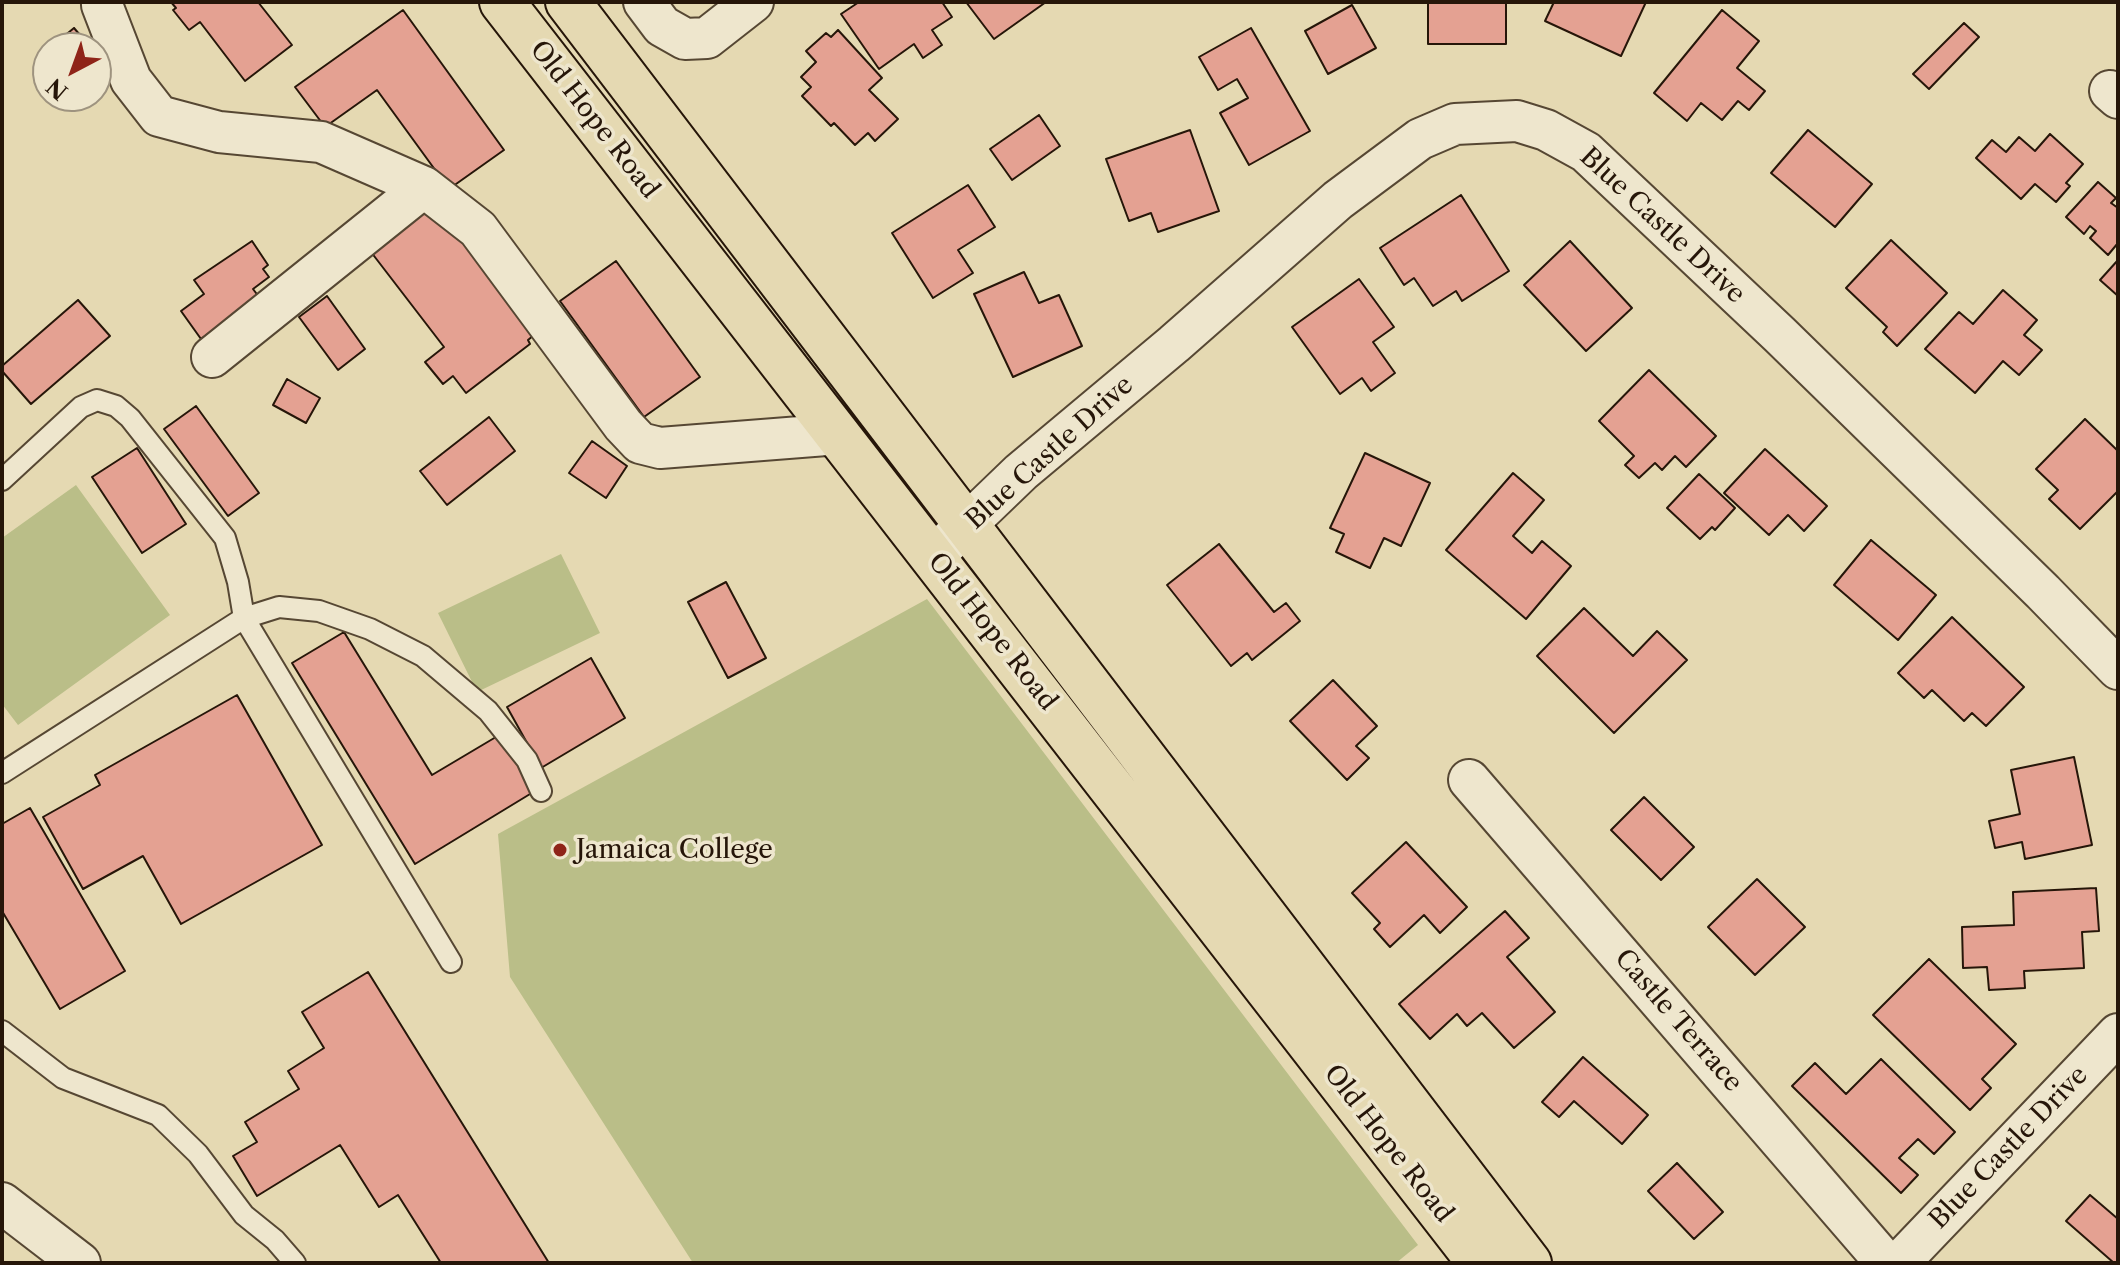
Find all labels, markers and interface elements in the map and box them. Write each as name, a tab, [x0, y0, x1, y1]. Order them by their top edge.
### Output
north arrow	[32, 32, 112, 112]
street label: Old Hope Road	[523, 35, 665, 205]
text: N	[41, 73, 73, 105]
street label: Blue Castle Drive	[1573, 142, 1751, 310]
street label: Blue Castle Drive	[960, 370, 1140, 536]
street label: Old Hope Road	[921, 547, 1063, 717]
place label: Jamaica College	[576, 834, 773, 866]
marker: Jamaica College	[551, 841, 569, 859]
street label: Castle Terrace	[1608, 943, 1748, 1099]
street label: Old Hope Road	[1317, 1059, 1459, 1229]
street label: Blue Castle Drive	[1923, 1060, 2095, 1236]

